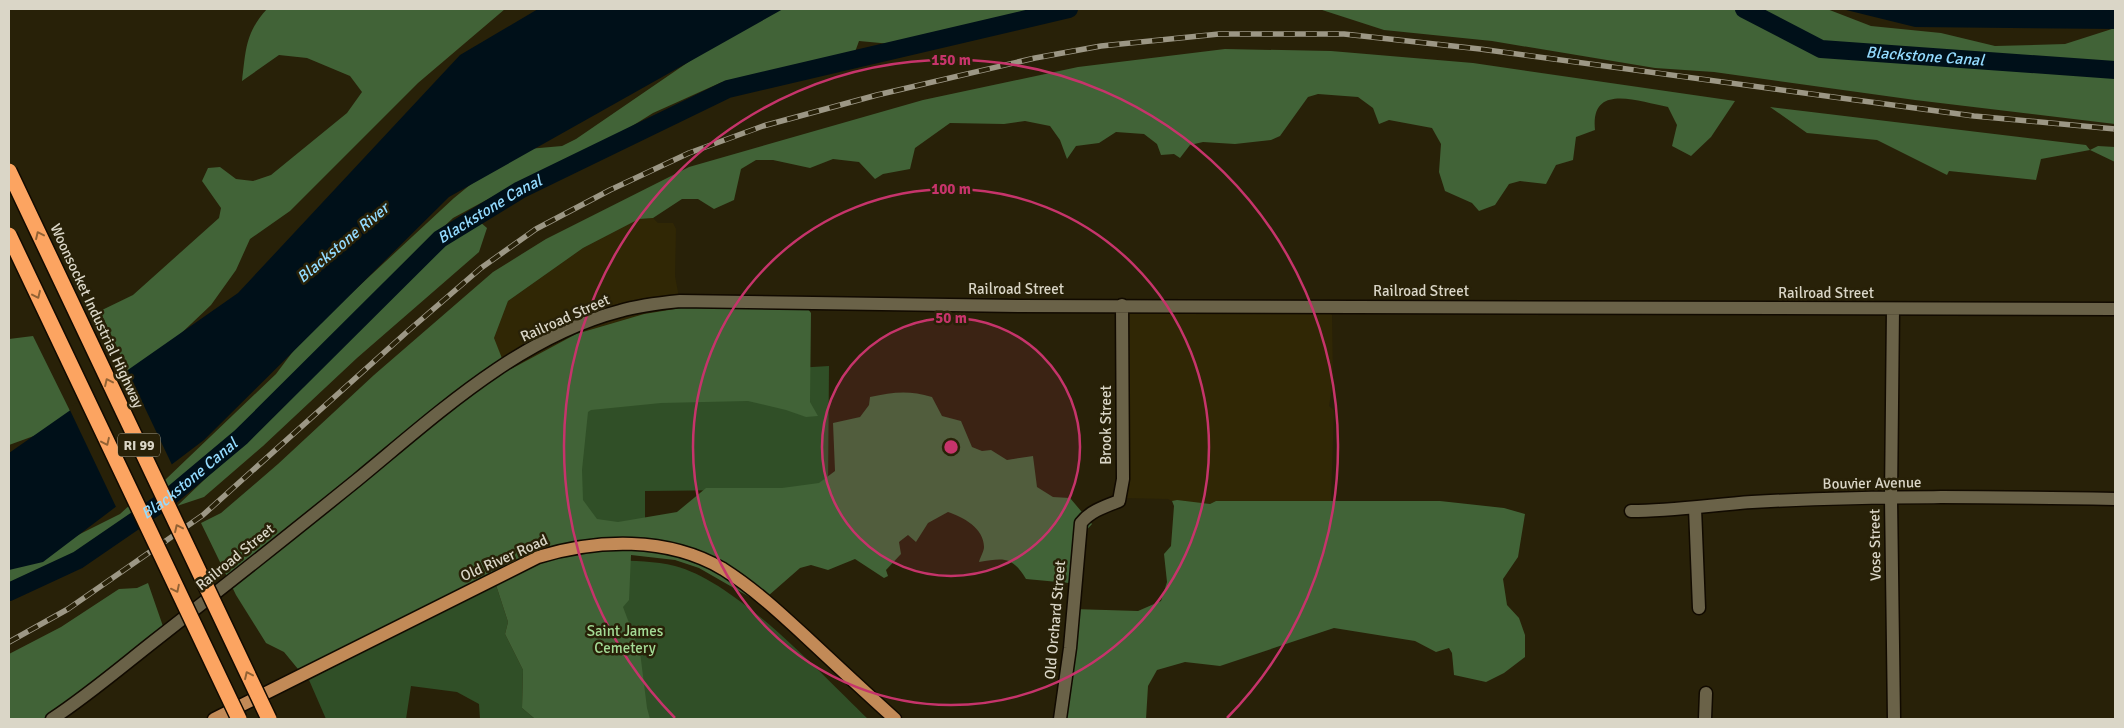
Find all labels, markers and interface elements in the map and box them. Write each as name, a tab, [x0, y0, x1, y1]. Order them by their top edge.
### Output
water label: Blackstone Canal	[1865, 42, 1986, 71]
text: 150 m	[931, 51, 971, 69]
water label: Blackstone Canal	[434, 170, 546, 248]
text: 100 m	[931, 180, 971, 198]
water label: Blackstone River	[293, 197, 395, 287]
street label: Woonsocket Industrial Highway	[46, 221, 148, 411]
one-way arrow	[35, 231, 45, 240]
street label: Railroad Street	[968, 280, 1064, 298]
street label: Railroad Street	[1373, 282, 1469, 300]
street label: Railroad Street	[1778, 284, 1874, 302]
one-way arrow	[31, 290, 41, 299]
street label: Railroad Street	[518, 290, 612, 346]
text: 50 m	[935, 309, 967, 327]
one-way arrow	[104, 378, 115, 387]
street label: Brook Street	[1097, 385, 1115, 465]
water label: Blackstone Canal	[137, 433, 243, 524]
road number: RI 99	[118, 434, 160, 456]
one-way arrow	[100, 437, 111, 446]
centre of rings	[942, 438, 960, 456]
street label: Bouvier Avenue	[1822, 473, 1922, 493]
street label: Vose Street	[1865, 509, 1885, 581]
street label: Railroad Street	[192, 520, 278, 594]
one-way arrow	[174, 525, 184, 534]
street label: Old River Road	[458, 531, 550, 585]
street label: Old Orchard Street	[1041, 560, 1069, 680]
one-way arrow	[170, 584, 180, 593]
park label: Saint James Cemetery	[587, 622, 664, 657]
one-way arrow	[244, 671, 254, 680]

